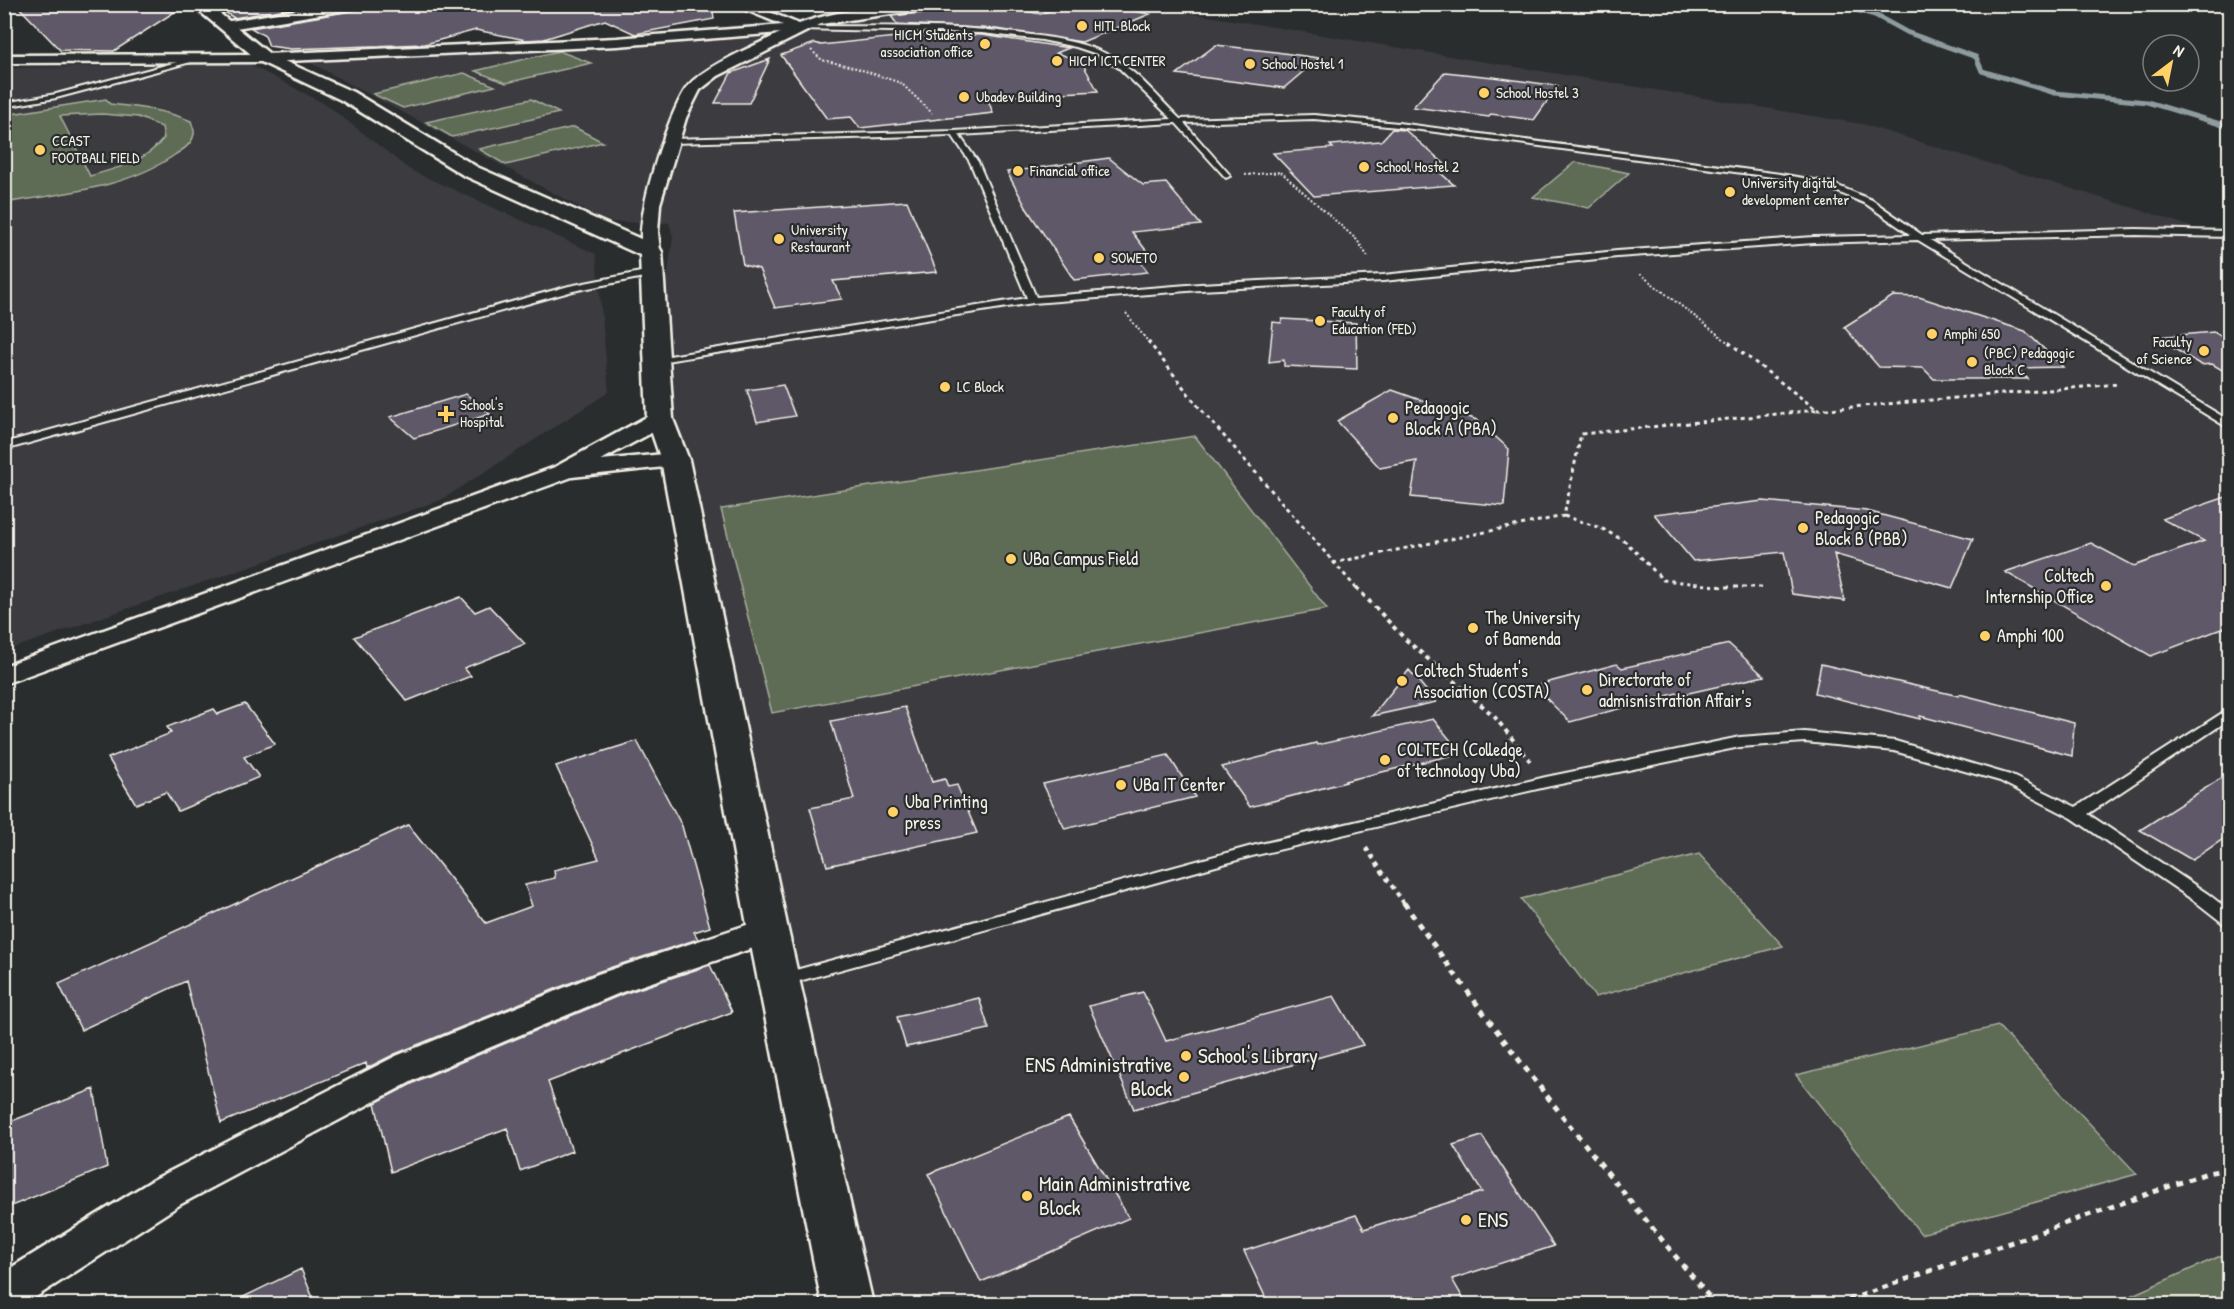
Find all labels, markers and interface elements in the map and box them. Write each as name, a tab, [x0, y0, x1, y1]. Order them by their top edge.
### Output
place label: HITL Block	[1094, 15, 1150, 36]
marker: HITL Block	[1075, 19, 1089, 33]
place label: HICM Students association office	[881, 24, 973, 62]
north arrow	[2141, 33, 2201, 93]
marker: HICM Students association office	[978, 37, 992, 51]
text: N	[2170, 39, 2189, 62]
place label: HICM ICT CENTER	[1069, 50, 1166, 71]
place label: School Hostel 1	[1262, 53, 1343, 74]
marker: HICM ICT CENTER	[1050, 54, 1064, 68]
marker: School Hostel 1	[1243, 57, 1257, 71]
place label: School Hostel 3	[1496, 82, 1579, 103]
place label: Ubadev Building	[976, 86, 1062, 107]
marker: School Hostel 3	[1477, 86, 1491, 100]
marker: Ubadev Building	[957, 90, 971, 104]
place label: CCAST FOOTBALL FIELD	[51, 130, 140, 168]
marker: CCAST FOOTBALL FIELD	[33, 143, 47, 157]
place label: School Hostel 2	[1376, 156, 1459, 177]
place label: Financial office	[1029, 160, 1110, 181]
marker: School Hostel 2	[1357, 160, 1371, 174]
marker: Financial office	[1011, 164, 1025, 178]
place label: University digital development center	[1742, 172, 1850, 210]
marker: University digital development center	[1723, 185, 1737, 199]
place label: University Restaurant	[791, 219, 851, 257]
marker: University Restaurant	[772, 232, 786, 246]
place label: SOWETO	[1111, 247, 1157, 268]
marker: SOWETO	[1092, 251, 1106, 265]
place label: Faculty of Education (FED)	[1331, 301, 1417, 339]
marker: Faculty of Education (FED)	[1313, 314, 1327, 328]
place label: Amphi 650	[1944, 323, 2000, 344]
marker: Amphi 650	[1925, 327, 1939, 341]
place label: Faculty of Science	[2137, 331, 2192, 369]
place label: (PBC) Pedagogic Block C	[1984, 342, 2075, 380]
marker: Faculty of Science	[2197, 344, 2211, 358]
marker: (PBC) Pedagogic Block C	[1965, 355, 1979, 369]
place label: LC Block	[957, 376, 1004, 397]
marker: LC Block	[938, 380, 952, 394]
place label: School's Hospital	[460, 394, 504, 432]
place label: Pedagogic Block A (PBA)	[1405, 395, 1497, 441]
marker: School's Hospital	[437, 405, 455, 423]
marker: Pedagogic Block A (PBA)	[1386, 411, 1400, 425]
place label: Pedagogic Block B (PBB)	[1815, 505, 1908, 551]
marker: Pedagogic Block B (PBB)	[1796, 521, 1810, 535]
place label: UBa Campus Field	[1023, 546, 1138, 571]
marker: UBa Campus Field	[1004, 552, 1018, 566]
place label: Coltech Internship Office	[1985, 563, 2094, 609]
marker: Coltech Internship Office	[2099, 579, 2113, 593]
place label: The University of Bamenda	[1485, 605, 1581, 651]
marker: The University of Bamenda	[1466, 621, 1480, 635]
place label: Amphi 100	[1997, 623, 2064, 648]
marker: Amphi 100	[1978, 629, 1992, 643]
place label: Coltech Student's Association (COSTA)	[1414, 658, 1550, 704]
place label: Directorate of admisnistration Affair's	[1599, 667, 1752, 713]
marker: Coltech Student's Association (COSTA)	[1395, 674, 1409, 688]
marker: Directorate of admisnistration Affair's	[1580, 683, 1594, 697]
place label: COLTECH (Colledge of technology Uba)	[1397, 737, 1523, 783]
marker: COLTECH (Colledge of technology Uba)	[1378, 753, 1392, 767]
place label: UBa IT Center	[1133, 772, 1226, 797]
marker: UBa IT Center	[1114, 778, 1128, 792]
place label: Uba Printing press	[905, 789, 988, 835]
marker: Uba Printing press	[886, 805, 900, 819]
place label: School's Library	[1198, 1041, 1318, 1070]
marker: School's Library	[1179, 1049, 1193, 1063]
place label: ENS Administrative Block	[1025, 1050, 1172, 1103]
marker: ENS Administrative Block	[1177, 1070, 1191, 1084]
place label: Main Administrative Block	[1039, 1169, 1191, 1222]
marker: Main Administrative Block	[1020, 1189, 1034, 1203]
place label: ENS	[1478, 1205, 1508, 1234]
marker: ENS	[1459, 1213, 1473, 1227]

